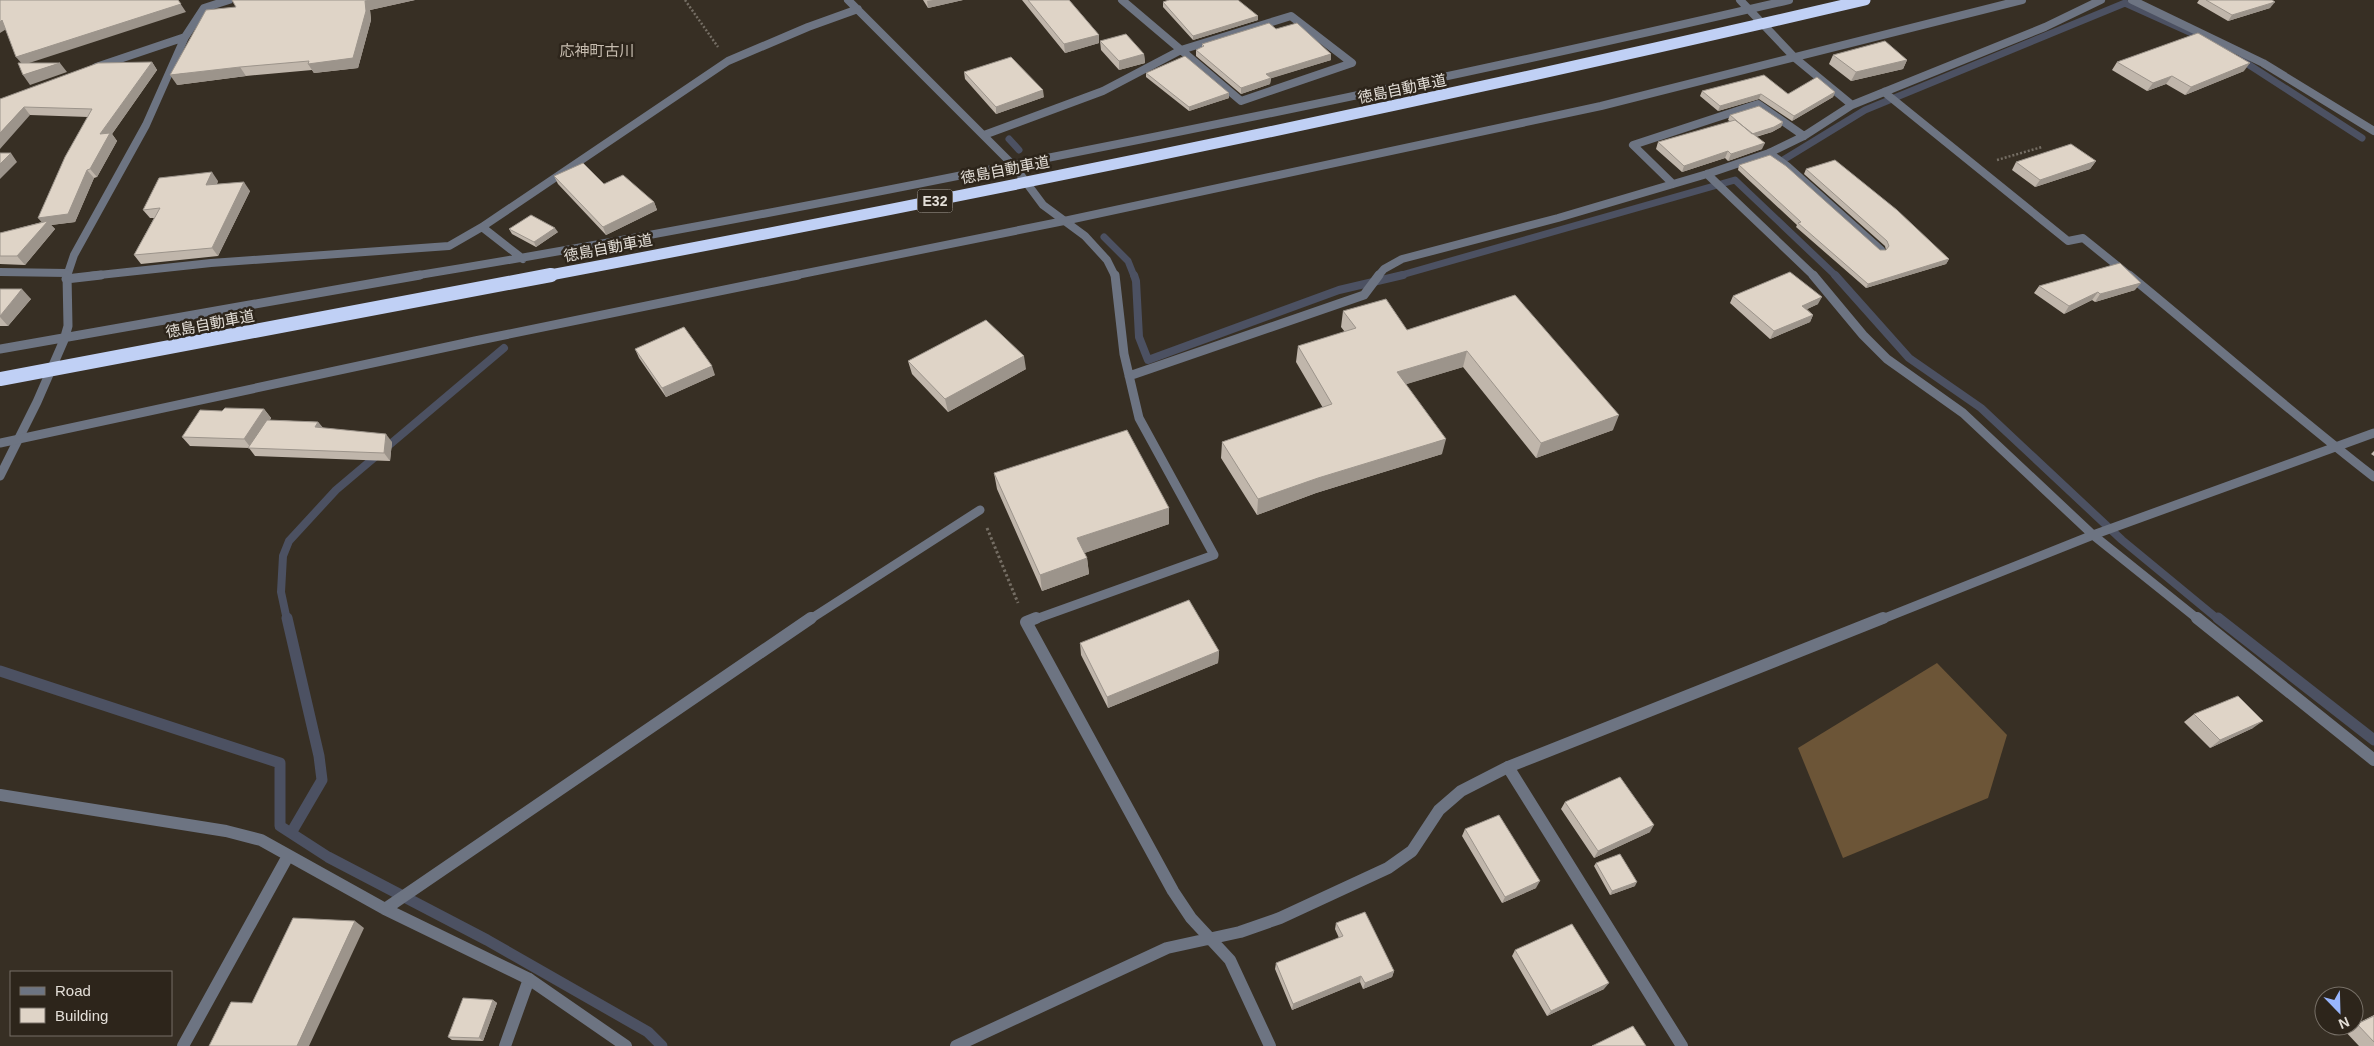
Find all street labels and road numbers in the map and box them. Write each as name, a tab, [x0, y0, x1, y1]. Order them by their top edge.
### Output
street label: 徳島自動車道	[1356, 71, 1448, 106]
street label: 徳島自動車道	[959, 153, 1051, 186]
road number: E32	[918, 190, 952, 212]
street label: 徳島自動車道	[562, 231, 654, 264]
street label: 徳島自動車道	[164, 307, 256, 340]

